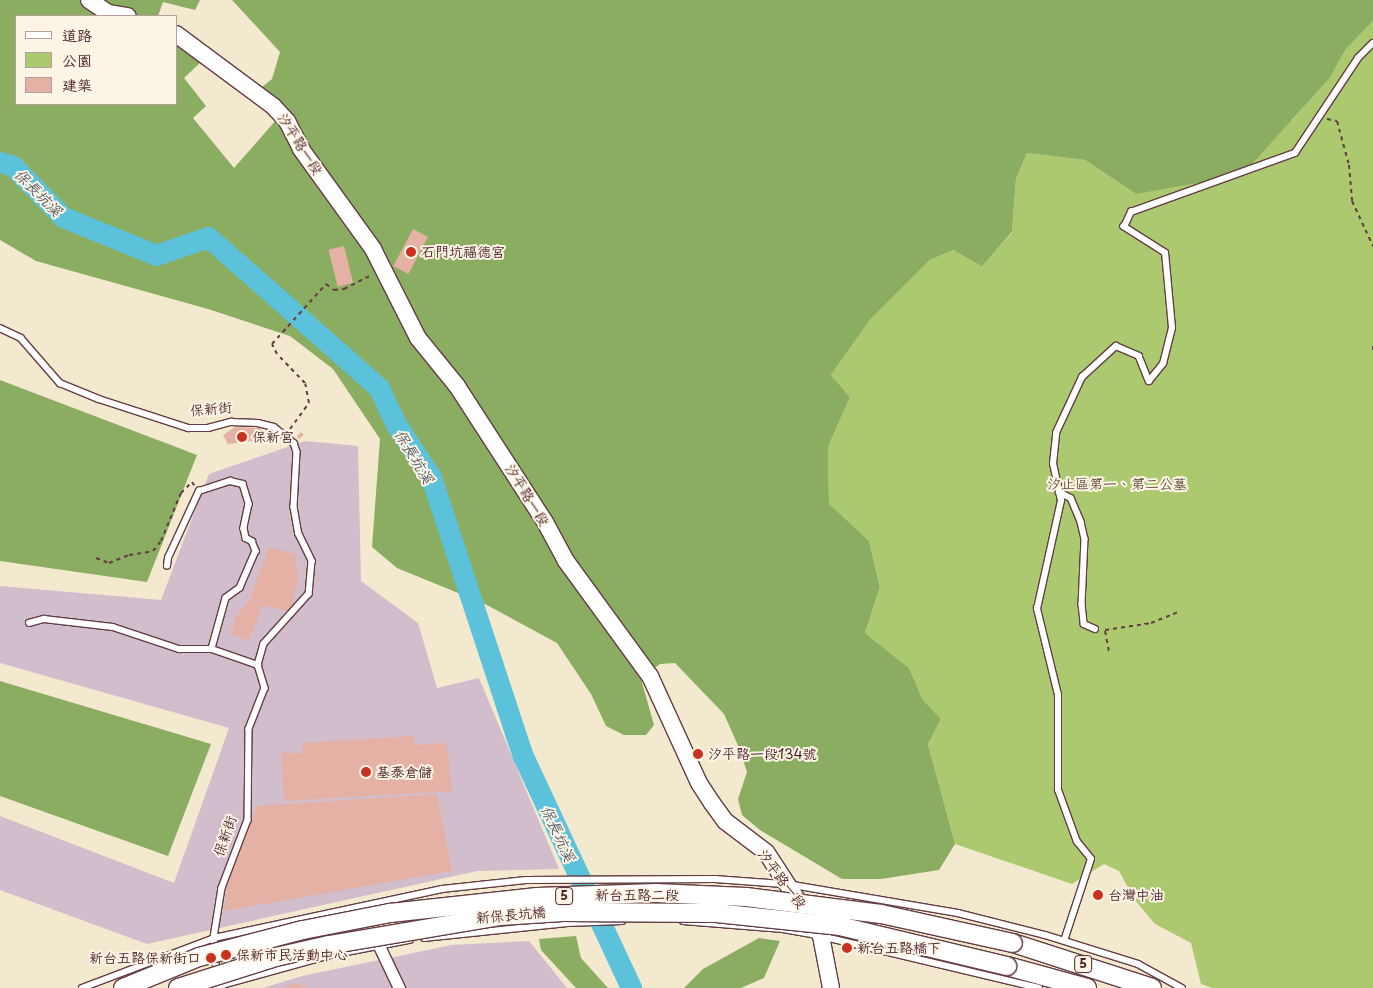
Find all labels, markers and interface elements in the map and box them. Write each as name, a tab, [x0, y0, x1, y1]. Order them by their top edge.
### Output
legend	[15, 15, 178, 105]
text: 道路	[62, 23, 92, 46]
text: 公園	[62, 48, 92, 71]
text: 建築	[62, 73, 92, 96]
street label: 汐平路一段	[274, 110, 326, 178]
water label: 保長坑溪	[11, 164, 67, 220]
place label: 石門坑福德宮	[421, 244, 505, 260]
marker: 石門坑福德宮	[405, 246, 417, 258]
street label: 保新街	[189, 399, 233, 419]
water label: 保長坑溪	[392, 426, 438, 486]
place label: 保新宮	[252, 429, 294, 445]
marker: 保新宮	[236, 431, 248, 443]
street label: 汐平路一段	[501, 461, 553, 529]
park label: 汐止區第一、第二公墓	[1047, 476, 1187, 492]
place label: 汐平路一段134號	[708, 746, 817, 762]
marker: 汐平路一段134號	[692, 748, 704, 760]
place label: 基泰倉儲	[376, 764, 432, 780]
marker: 基泰倉儲	[360, 766, 372, 778]
water label: 保長坑溪	[538, 802, 580, 864]
street label: 保新街	[210, 813, 240, 859]
street label: 汐平路一段	[754, 846, 810, 912]
road number: 5	[554, 886, 574, 906]
street label: 新台五路二段	[595, 887, 679, 903]
place label: 台灣中油	[1108, 887, 1164, 903]
marker: 台灣中油	[1092, 889, 1104, 901]
street label: 新保長坑橋	[475, 904, 547, 926]
place label: 新台五路橋下	[857, 940, 941, 956]
marker: 新台五路橋下	[841, 942, 853, 954]
place label: 保新市民活動中心	[236, 947, 348, 963]
marker: 保新市民活動中心	[220, 949, 232, 961]
place label: 新台五路保新街口	[89, 950, 201, 966]
marker: 新台五路保新街口	[205, 952, 217, 964]
road number: 5	[1073, 954, 1093, 974]

